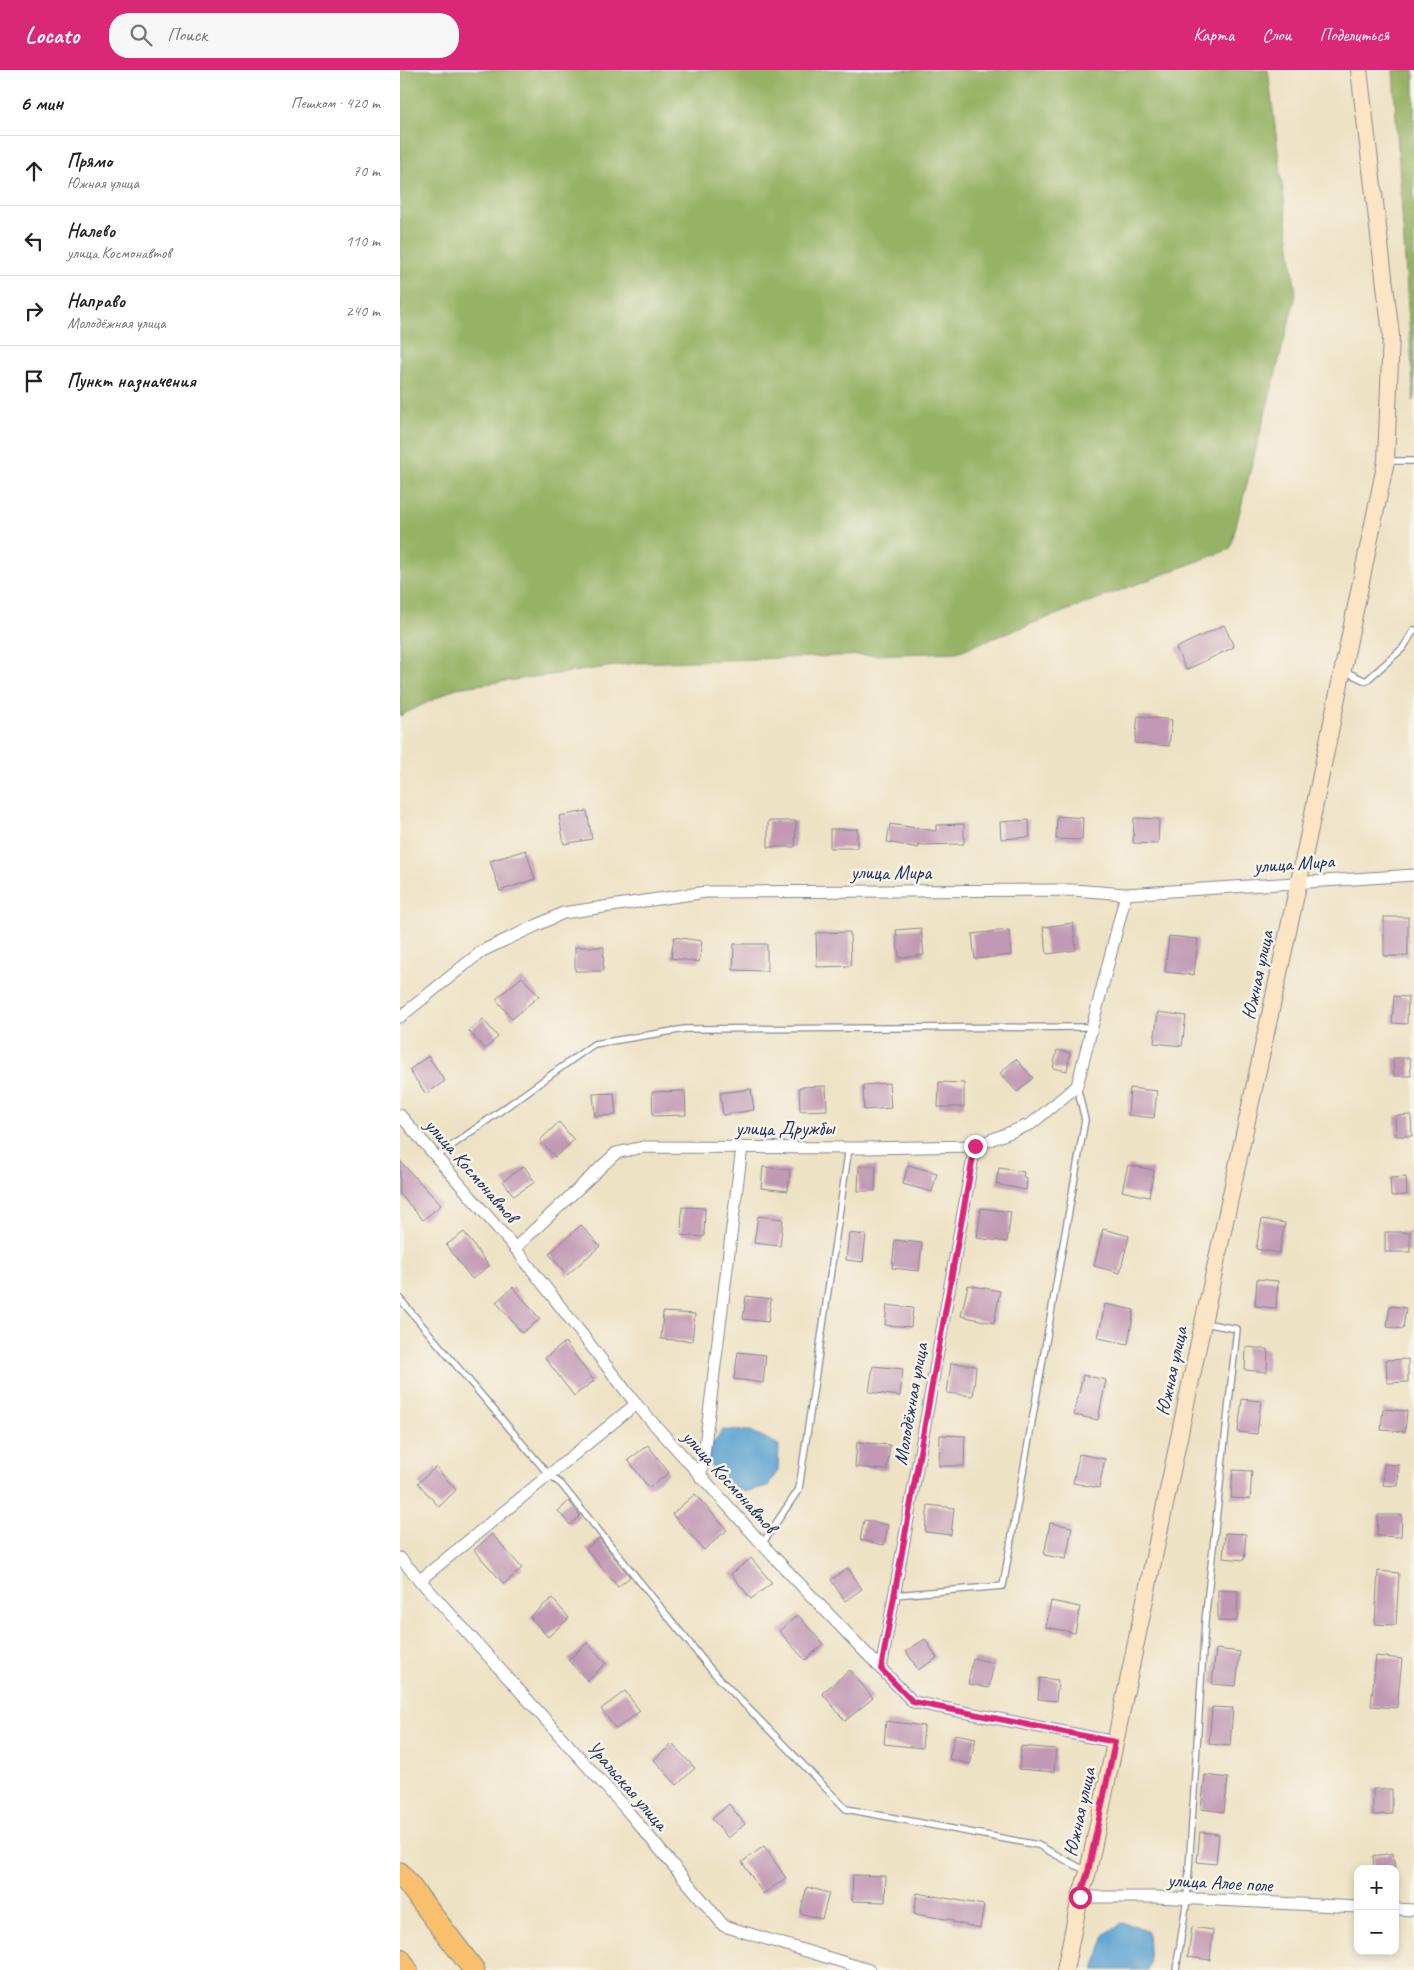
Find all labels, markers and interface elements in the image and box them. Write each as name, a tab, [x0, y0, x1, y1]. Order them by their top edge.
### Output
search box	[109, 13, 459, 58]
text: Locato	[25, 20, 79, 50]
icon: search	[127, 21, 155, 49]
text: Поиск	[167, 23, 207, 47]
text: Карта	[1193, 24, 1234, 46]
text: Слои	[1262, 24, 1291, 46]
text: Поделиться	[1319, 24, 1389, 46]
text: 6 мин	[20, 90, 63, 116]
text: Пешком · 420 m	[291, 93, 380, 113]
text: Прямо	[67, 149, 112, 173]
icon: ahead	[20, 157, 48, 185]
text: 70 m	[353, 161, 380, 181]
text: Южная улица	[67, 173, 139, 193]
text: Налево	[67, 219, 115, 243]
icon: left	[20, 227, 48, 255]
text: 110 m	[346, 231, 380, 251]
text: улица Космонавтов	[67, 243, 171, 263]
text: Направо	[67, 289, 125, 313]
icon: right	[20, 297, 48, 325]
text: 240 m	[346, 301, 380, 321]
text: Молодёжная улица	[67, 313, 166, 333]
icon: arrive	[20, 367, 48, 395]
text: Пункт назначения	[67, 369, 196, 393]
street label: улица Мира	[1252, 848, 1337, 879]
street label: улица Мира	[850, 860, 933, 885]
street label: Южная улица	[1236, 927, 1279, 1022]
street label: улица Космонавтов	[419, 1112, 526, 1230]
street label: улица Дружбы	[735, 1116, 836, 1141]
route end	[964, 1135, 987, 1158]
street label: Южная улица	[1150, 1323, 1193, 1418]
street label: Молодёжная улица	[887, 1339, 934, 1467]
street label: улица Космонавтов	[676, 1424, 785, 1540]
street label: Уральская улица	[582, 1735, 675, 1837]
street label: Южная улица	[1058, 1764, 1101, 1859]
map controls	[1354, 1865, 1399, 1955]
button: +	[1354, 1865, 1399, 1910]
street label: улица Алое поле	[1166, 1867, 1275, 1898]
route start	[1069, 1886, 1092, 1909]
button: −	[1354, 1910, 1399, 1955]

